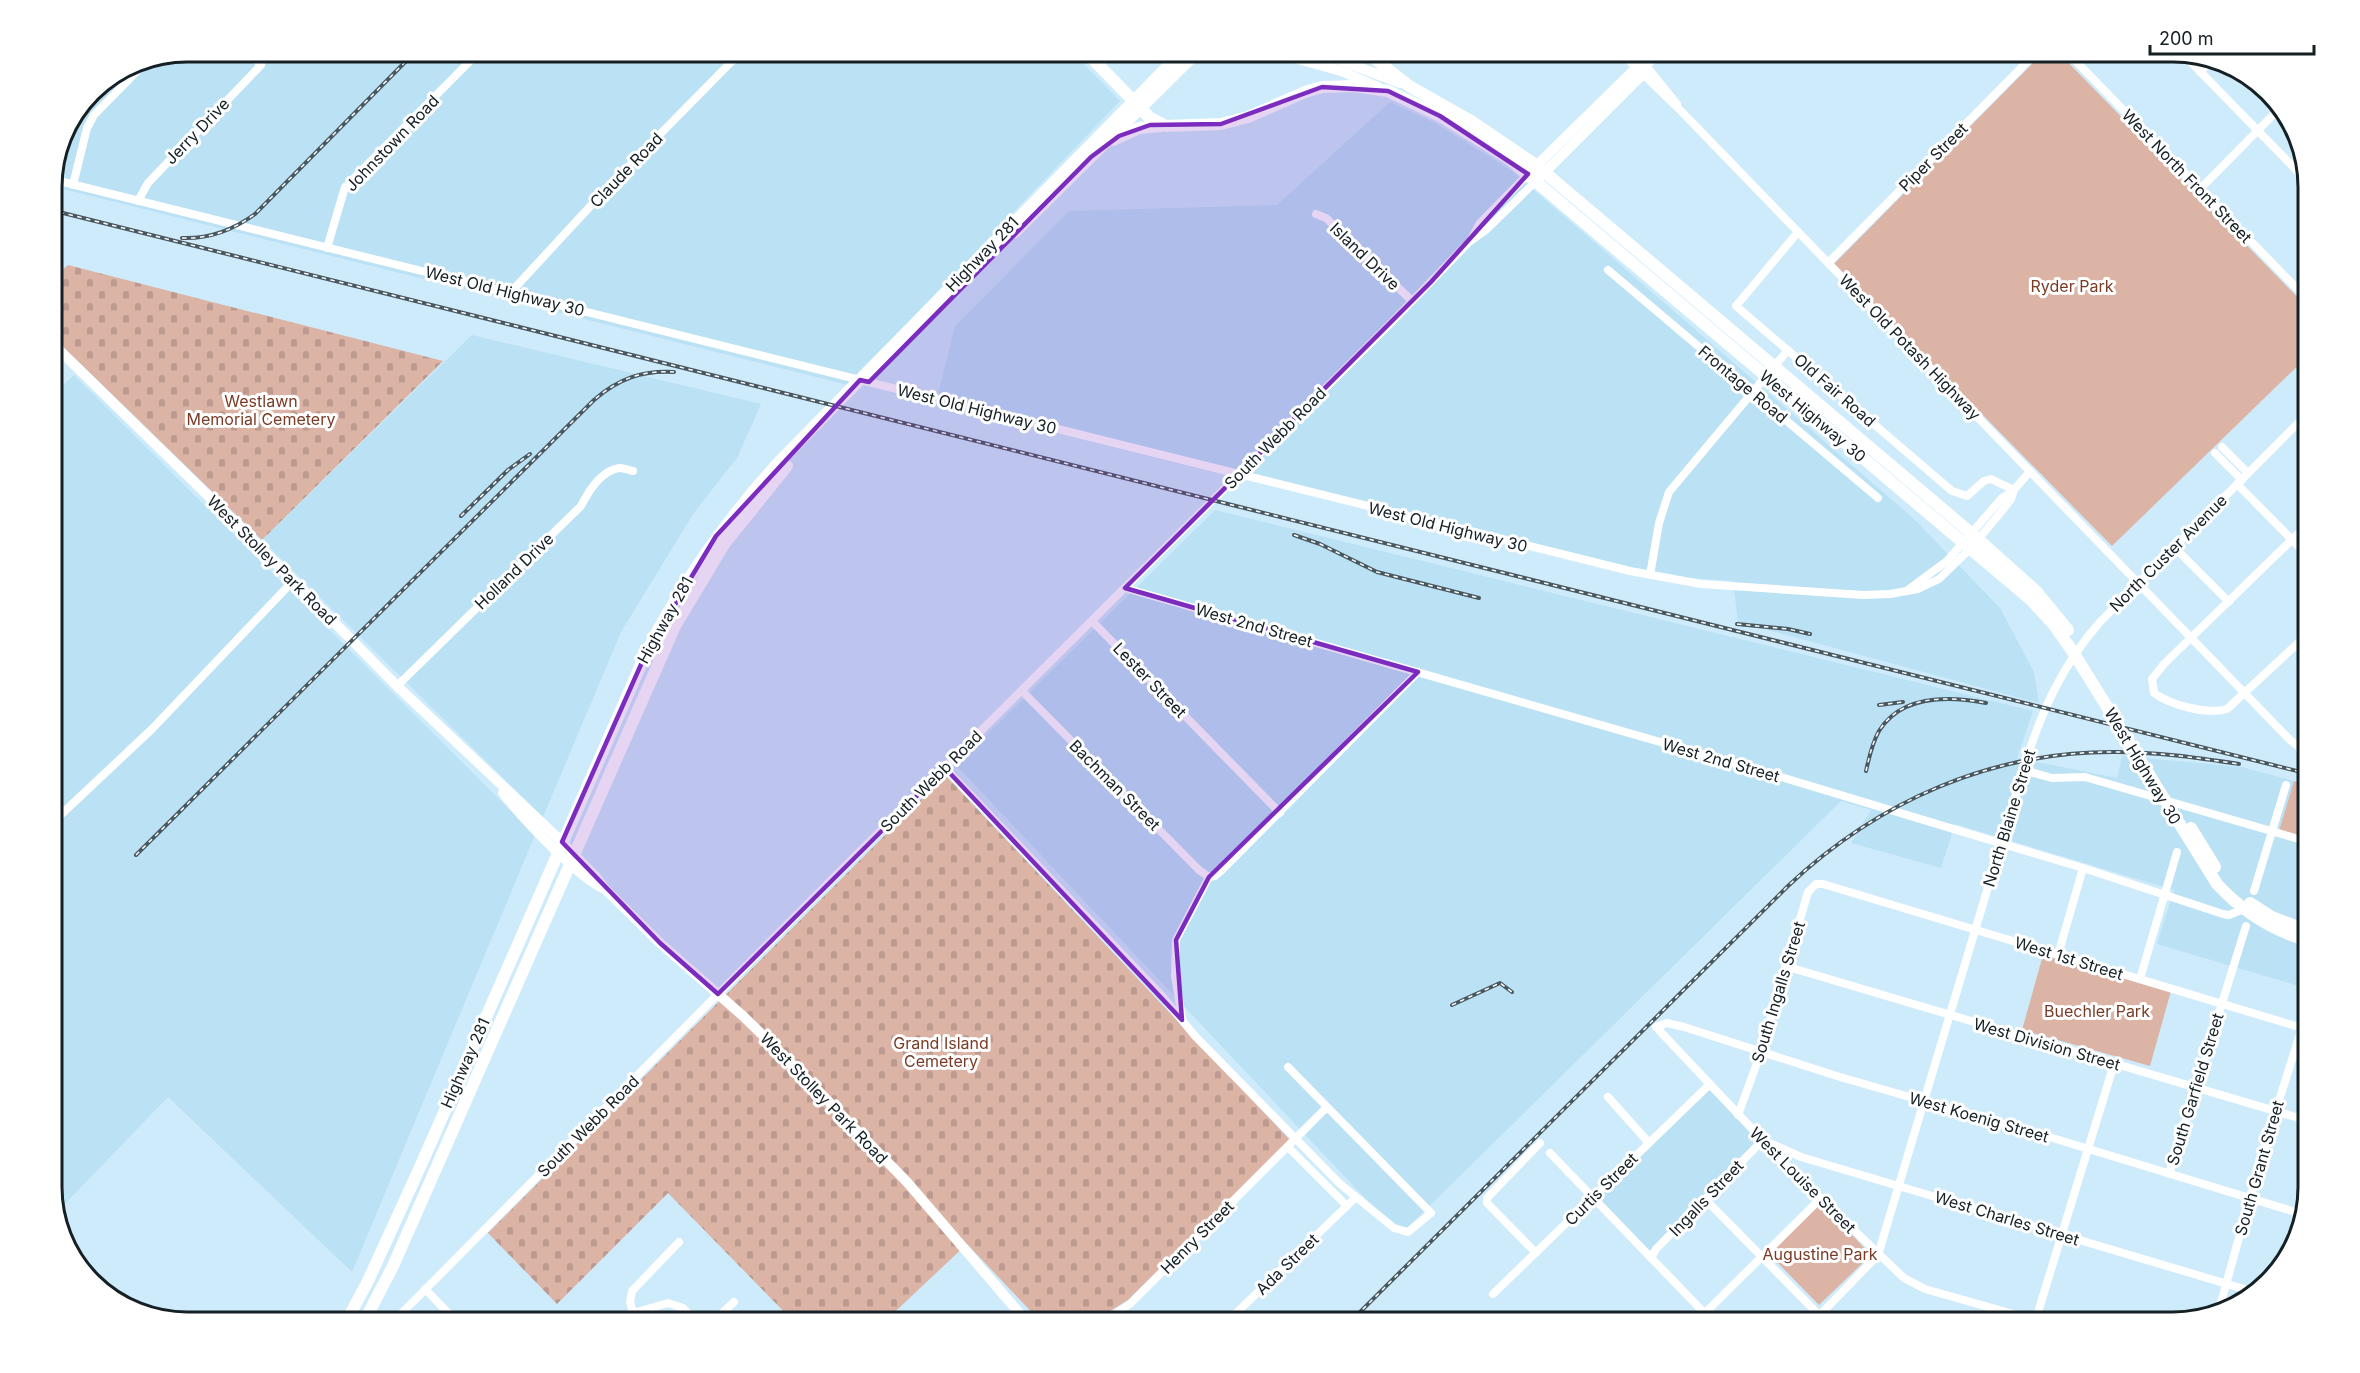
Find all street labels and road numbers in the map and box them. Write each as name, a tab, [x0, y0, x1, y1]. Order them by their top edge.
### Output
street label: Johnstown Road	[341, 91, 443, 195]
street label: Jerry Drive	[161, 94, 233, 168]
street label: West North Front Street	[2118, 105, 2256, 247]
street label: Piper Street	[1895, 119, 1971, 195]
street label: Claude Road	[585, 128, 667, 212]
street label: Highway 281	[941, 212, 1023, 296]
street label: Island Drive	[1326, 218, 1404, 294]
street label: West Old Highway 30	[423, 262, 587, 320]
street label: West Old Potash Highway	[1835, 270, 1985, 424]
street label: Frontage Road	[1694, 341, 1792, 427]
street label: Old Fair Road	[1790, 349, 1880, 431]
street label: West Highway 30	[1756, 366, 1870, 466]
street label: West Old Highway 30	[895, 380, 1059, 438]
street label: South Webb Road	[1220, 383, 1330, 493]
street label: North Custer Avenue	[2105, 490, 2231, 616]
street label: West Stolley Park Road	[203, 491, 341, 629]
street label: West Old Highway 30	[1366, 498, 1530, 556]
street label: Holland Drive	[470, 528, 558, 614]
street label: Highway 281	[633, 573, 697, 667]
street label: West 2nd Street	[1193, 599, 1315, 651]
street label: Lester Street	[1109, 638, 1191, 722]
street label: West Highway 30	[2100, 704, 2186, 828]
street label: South Webb Road	[876, 726, 986, 836]
street label: West 2nd Street	[1660, 734, 1782, 786]
street label: Bachman Street	[1065, 735, 1165, 835]
street label: North Blaine Street	[1979, 747, 2039, 889]
street label: South Ingalls Street	[1747, 919, 1809, 1065]
street label: West 1st Street	[2012, 932, 2126, 984]
street label: South Garfield Street	[2162, 1010, 2228, 1168]
street label: West Division Street	[1971, 1013, 2123, 1075]
street label: Highway 281	[436, 1015, 494, 1111]
street label: West Stolley Park Road	[756, 1028, 892, 1168]
street label: South Webb Road	[533, 1071, 643, 1181]
street label: West Koenig Street	[1907, 1088, 2051, 1146]
street label: South Grant Street	[2230, 1098, 2288, 1238]
street label: West Louise Street	[1746, 1123, 1860, 1237]
street label: Curtis Street	[1560, 1148, 1642, 1230]
street label: Ingalls Street	[1665, 1156, 1747, 1240]
street label: West Charles Street	[1932, 1186, 2082, 1250]
street label: Henry Street	[1156, 1196, 1238, 1278]
street label: Ada Street	[1251, 1229, 1323, 1299]

